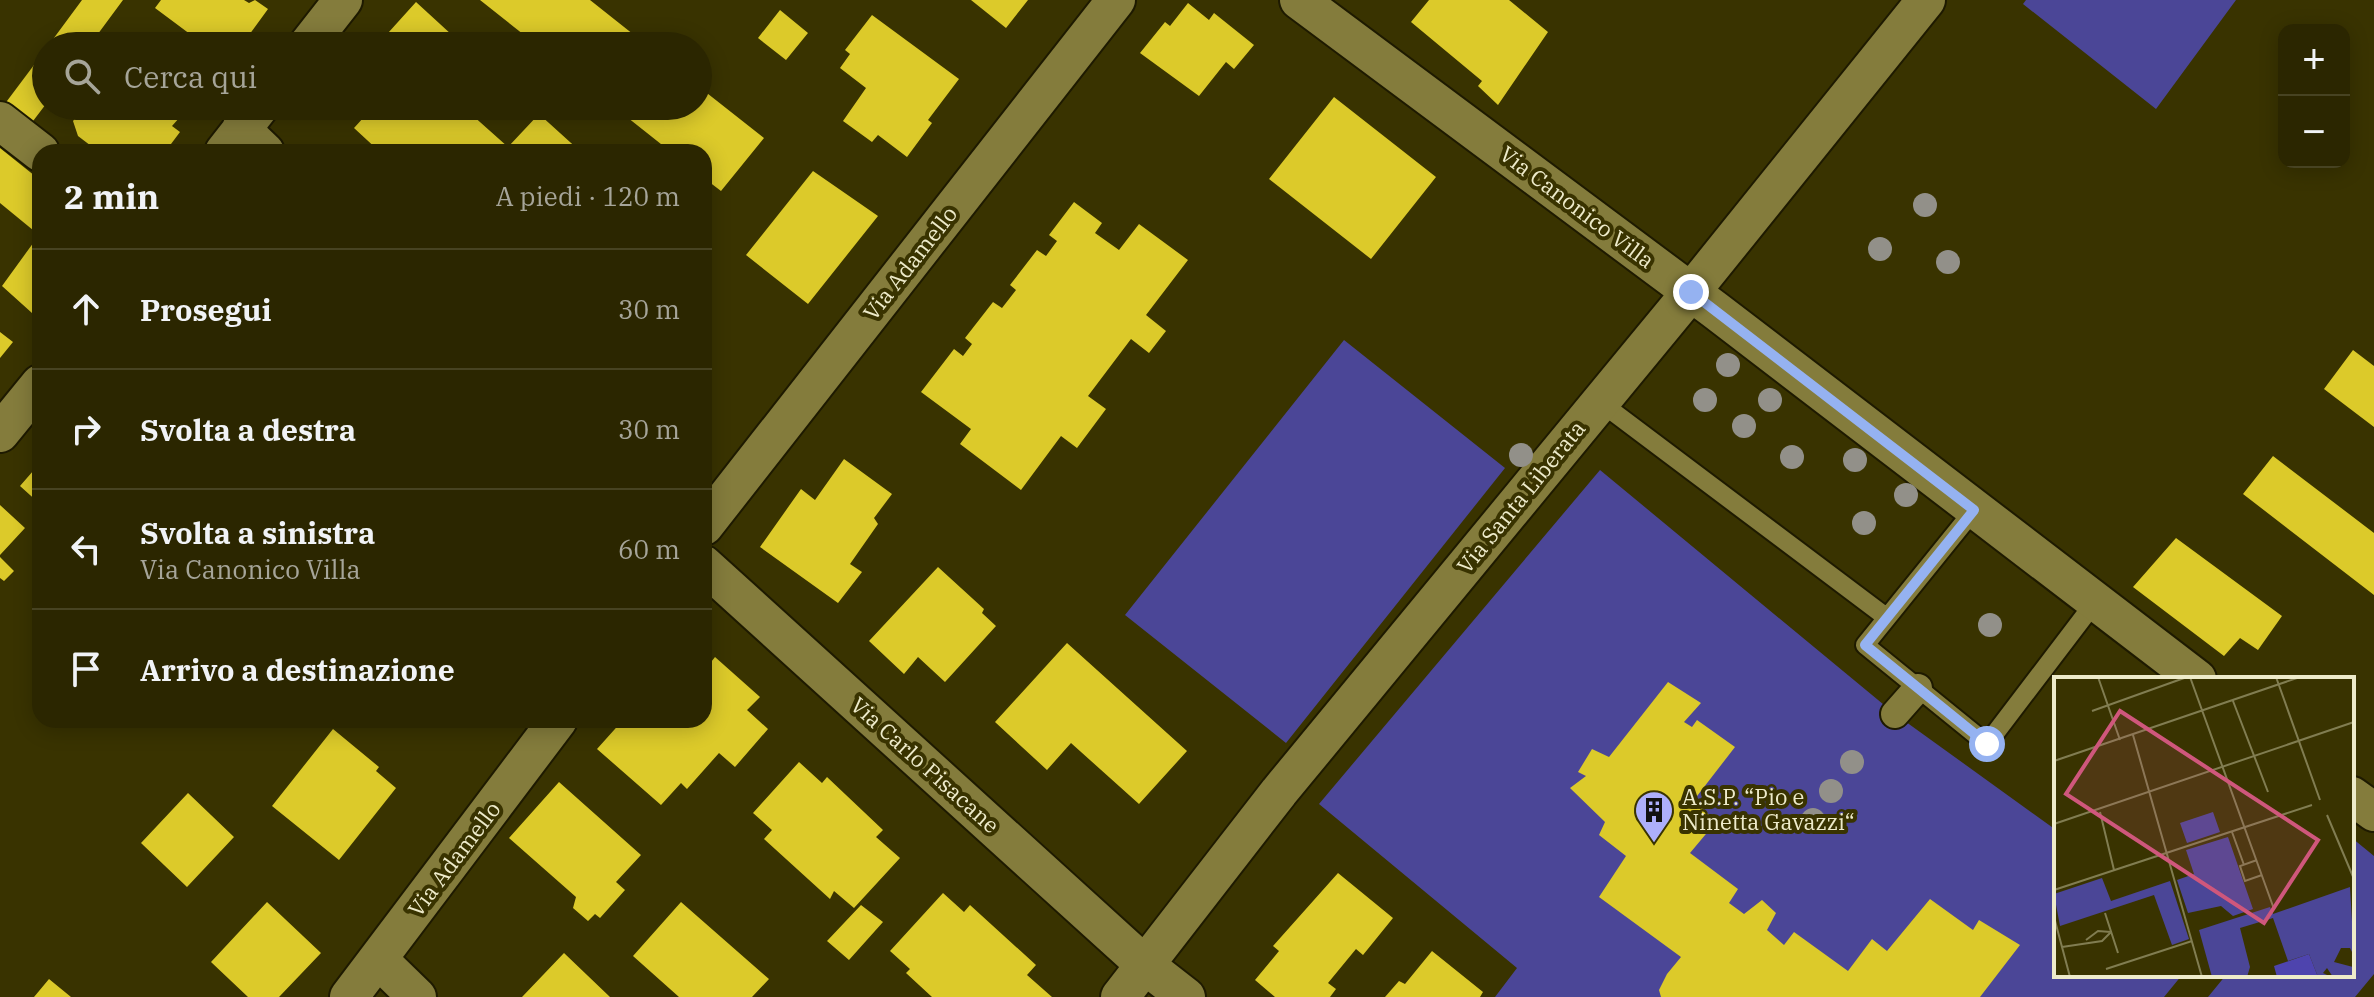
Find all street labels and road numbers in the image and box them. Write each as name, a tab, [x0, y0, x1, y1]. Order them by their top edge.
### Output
street label: Via Canonico Villa	[1494, 139, 1661, 274]
street label: Via Adamello	[856, 200, 963, 326]
street label: Via Santa Liberata	[1450, 414, 1591, 579]
street label: Via Carlo Pisacane	[845, 690, 1006, 839]
street label: Via Adamello	[401, 795, 506, 922]

